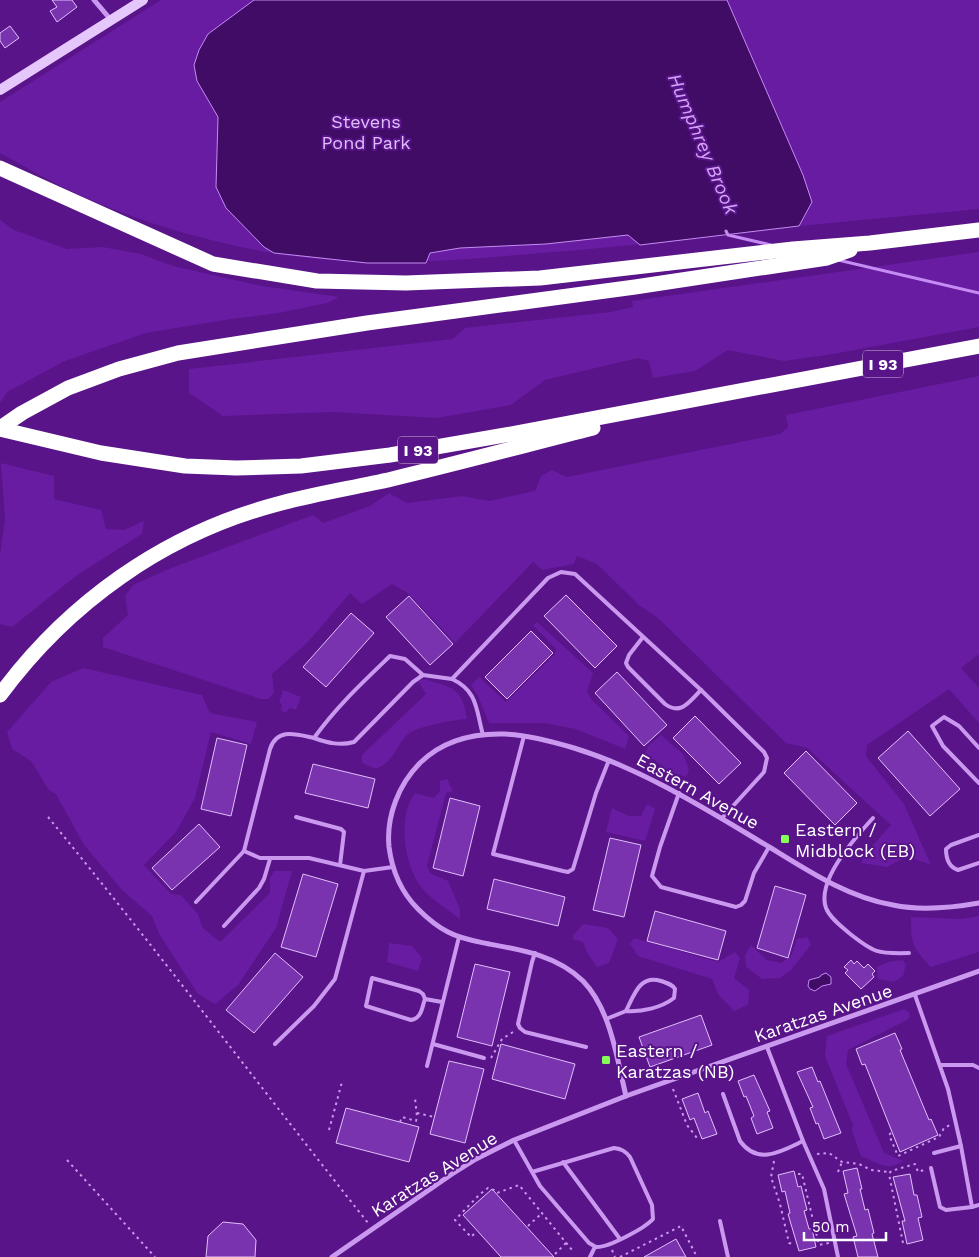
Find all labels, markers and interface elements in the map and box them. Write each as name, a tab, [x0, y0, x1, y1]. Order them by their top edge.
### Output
water label: Humphrey Brook	[663, 70, 743, 219]
park label: Stevens Pond Park	[322, 111, 410, 153]
road number: I 93	[863, 350, 903, 378]
road number: I 93	[398, 436, 438, 464]
street label: Eastern Avenue	[633, 749, 763, 833]
place label: Eastern / Midblock (EB)	[795, 819, 915, 861]
marker: Eastern / Midblock (EB)	[779, 833, 791, 845]
street label: Karatzas Avenue	[751, 980, 895, 1046]
place label: Eastern / Karatzas (NB)	[616, 1040, 734, 1082]
marker: Eastern / Karatzas (NB)	[600, 1054, 612, 1066]
street label: Karatzas Avenue	[367, 1127, 501, 1221]
scale bar	[804, 1210, 886, 1242]
text: 50 m	[812, 1218, 849, 1236]

